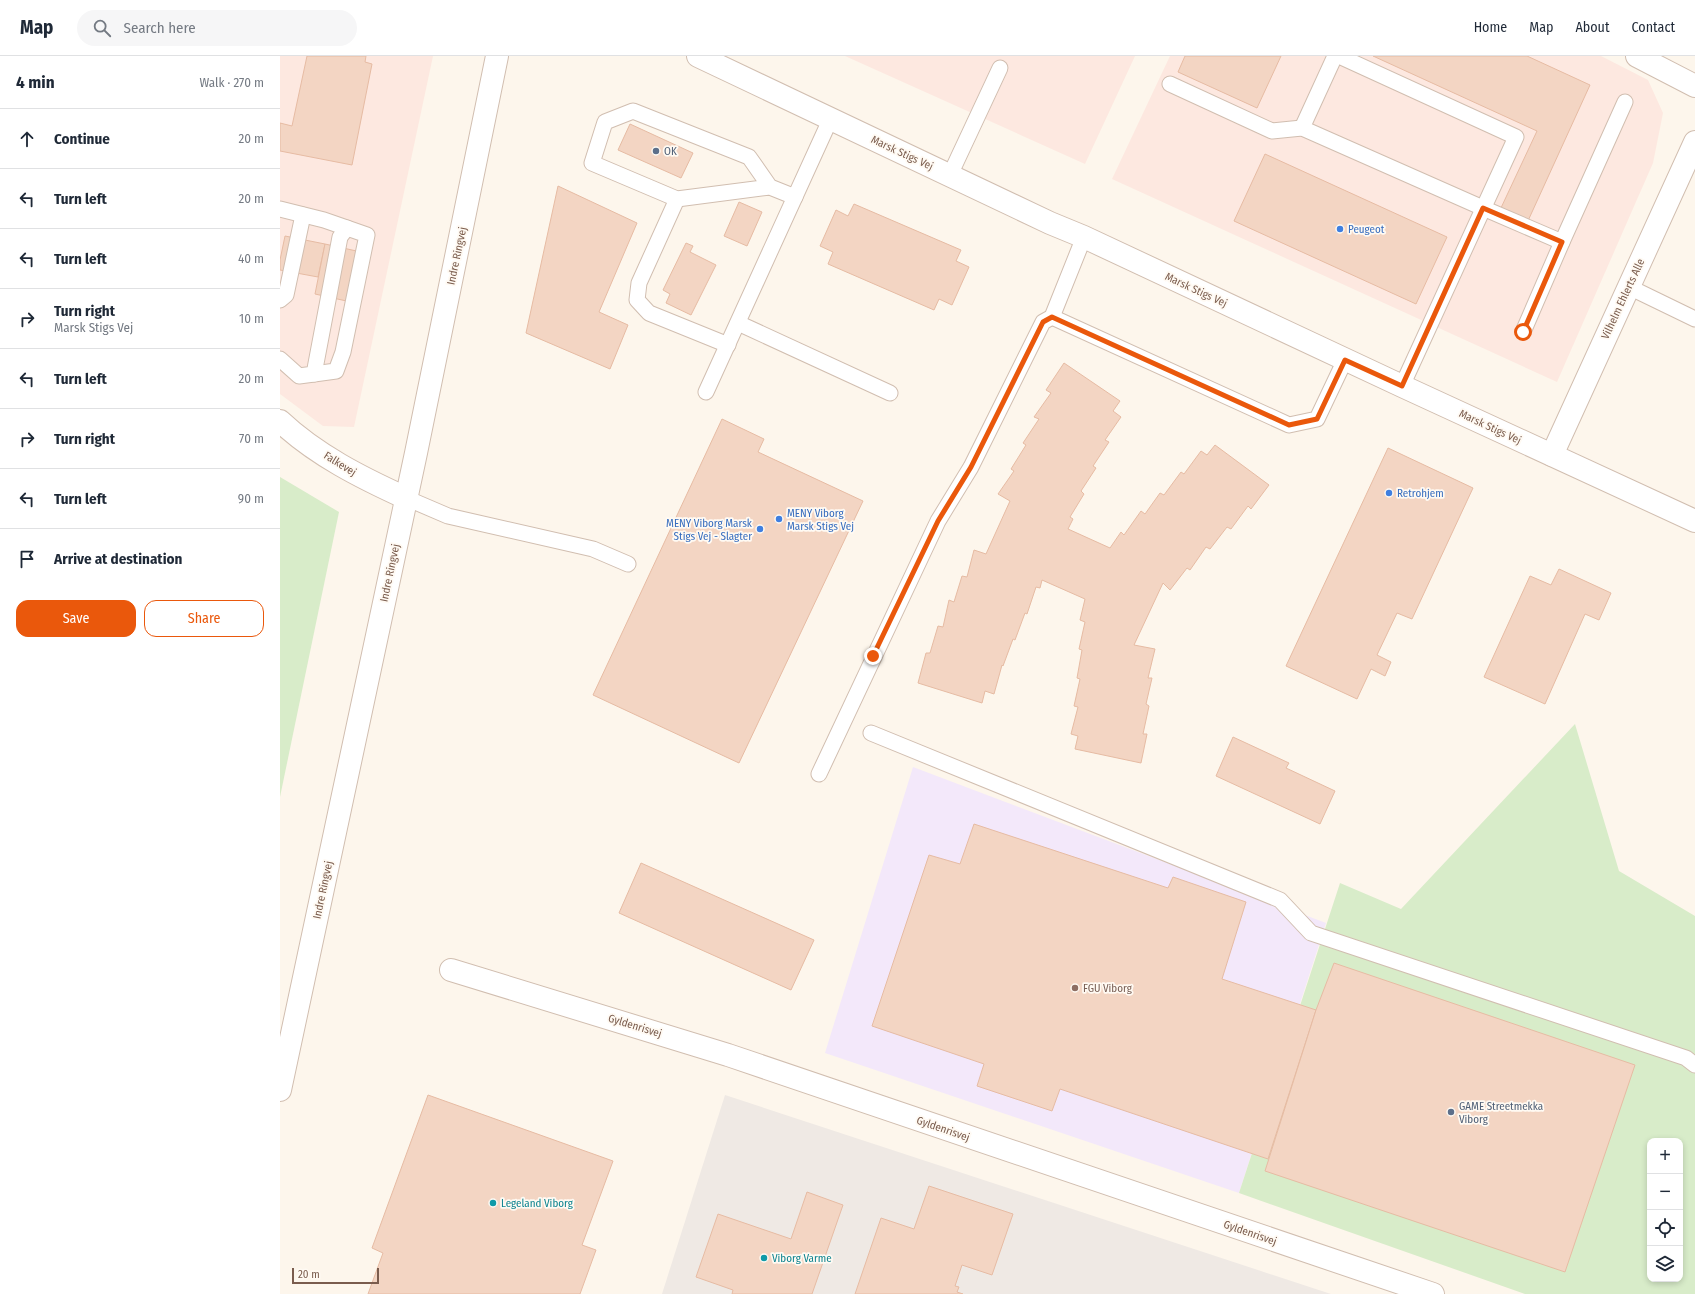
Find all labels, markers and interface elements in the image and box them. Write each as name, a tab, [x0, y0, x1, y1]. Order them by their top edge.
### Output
search box	[77, 10, 357, 46]
text: Map	[20, 16, 53, 39]
icon: search	[91, 17, 113, 39]
text: Search here	[123, 19, 196, 37]
text: Home	[1474, 19, 1507, 36]
text: Map	[1529, 19, 1553, 36]
text: About	[1575, 19, 1610, 36]
text: Contact	[1632, 19, 1675, 36]
text: 4 min	[16, 72, 55, 93]
text: Walk · 270 m	[199, 75, 264, 90]
icon: ahead	[16, 128, 38, 150]
text: Continue	[54, 130, 110, 148]
text: 20 m	[238, 131, 264, 146]
street label: Marsk Stigs Vej	[869, 133, 935, 173]
place label: OK	[664, 145, 677, 158]
marker: OK	[651, 146, 661, 156]
icon: left	[16, 188, 38, 210]
text: Turn left	[54, 190, 107, 208]
text: 20 m	[238, 191, 264, 206]
place label: Peugeot	[1348, 223, 1385, 236]
marker: Peugeot	[1335, 224, 1345, 234]
street label: Indre Ringvej	[445, 226, 470, 286]
icon: left	[16, 248, 38, 270]
text: Turn left	[54, 250, 107, 268]
text: 40 m	[238, 251, 264, 266]
street label: Vilhelm Ehlerts Alle	[1599, 257, 1647, 341]
street label: Marsk Stigs Vej	[1163, 270, 1229, 310]
text: Turn right	[54, 302, 115, 320]
icon: right	[16, 308, 38, 330]
text: 10 m	[239, 311, 264, 326]
text: Marsk Stigs Vej	[54, 320, 133, 335]
route start	[1514, 323, 1532, 341]
icon: left	[16, 368, 38, 390]
text: Turn left	[54, 370, 107, 388]
text: 20 m	[238, 371, 264, 386]
street label: Marsk Stigs Vej	[1457, 407, 1523, 447]
icon: right	[16, 428, 38, 450]
text: Turn right	[54, 430, 115, 448]
text: 70 m	[239, 431, 264, 446]
street label: Falkevej	[321, 449, 359, 479]
place label: Retrohjem	[1397, 487, 1444, 500]
icon: left	[16, 488, 38, 510]
marker: Retrohjem	[1384, 488, 1394, 498]
text: Turn left	[54, 490, 107, 508]
text: 90 m	[238, 491, 264, 506]
place label: MENY Viborg Marsk Stigs Vej	[787, 507, 854, 533]
marker: MENY Viborg Marsk Stigs Vej	[774, 514, 784, 524]
place label: MENY Viborg Marsk Stigs Vej - Slagter	[666, 517, 753, 543]
marker: MENY Viborg Marsk Stigs Vej - Slagter	[755, 524, 765, 534]
street label: Indre Ringvej	[378, 543, 403, 603]
icon: arrive	[16, 548, 38, 570]
text: Arrive at destination	[54, 550, 182, 568]
button: Save	[16, 600, 136, 637]
button: Share	[144, 600, 264, 637]
route end	[864, 647, 882, 665]
street label: Indre Ringvej	[311, 860, 336, 920]
place label: FGU Viborg	[1083, 982, 1133, 995]
marker: FGU Viborg	[1070, 983, 1080, 993]
street label: Gyldenrisvej	[607, 1012, 664, 1040]
place label: GAME Streetmekka Viborg	[1459, 1100, 1543, 1126]
marker: GAME Streetmekka Viborg	[1446, 1107, 1456, 1117]
street label: Gyldenrisvej	[915, 1114, 972, 1144]
map controls	[1647, 1138, 1683, 1282]
button: +	[1647, 1138, 1683, 1174]
button: −	[1647, 1174, 1683, 1210]
place label: Legeland Viborg	[501, 1197, 574, 1210]
marker: Legeland Viborg	[488, 1198, 498, 1208]
button: locate	[1647, 1210, 1683, 1246]
street label: Gyldenrisvej	[1222, 1218, 1279, 1248]
button: layers	[1647, 1246, 1683, 1282]
place label: Viborg Varme	[772, 1252, 832, 1265]
marker: Viborg Varme	[759, 1253, 769, 1263]
scale bar	[292, 1266, 379, 1285]
text: 20 m	[298, 1268, 320, 1281]

